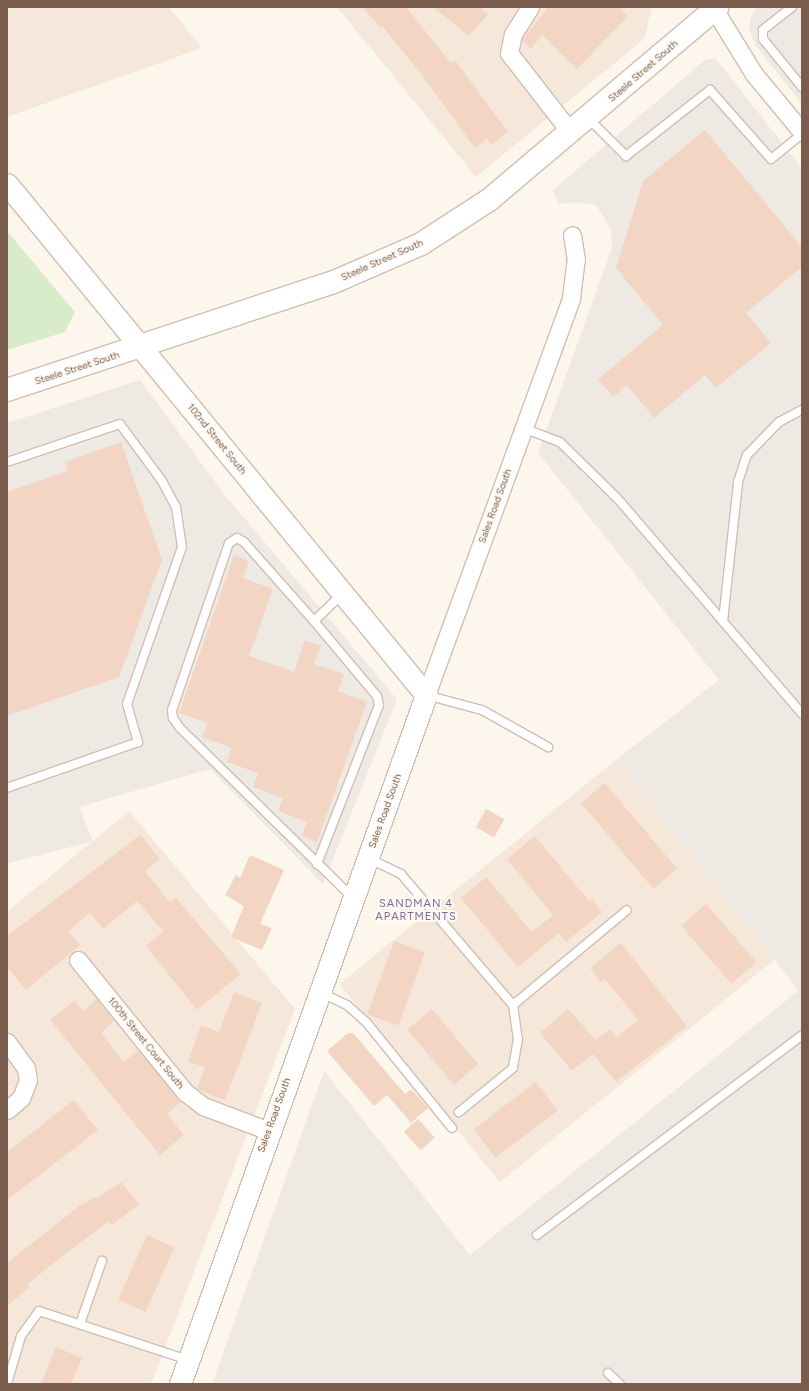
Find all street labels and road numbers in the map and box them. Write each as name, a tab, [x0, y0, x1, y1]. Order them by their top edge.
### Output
street label: Steele Street South	[606, 38, 680, 104]
street label: Steele Street South	[339, 237, 425, 283]
street label: Steele Street South	[33, 349, 121, 387]
street label: 102nd Street South	[185, 401, 249, 477]
street label: Sales Road South	[476, 467, 514, 545]
street label: Sales Road South	[366, 772, 404, 850]
street label: 100th Street Court South	[105, 995, 187, 1091]
street label: Sales Road South	[255, 1076, 293, 1154]

